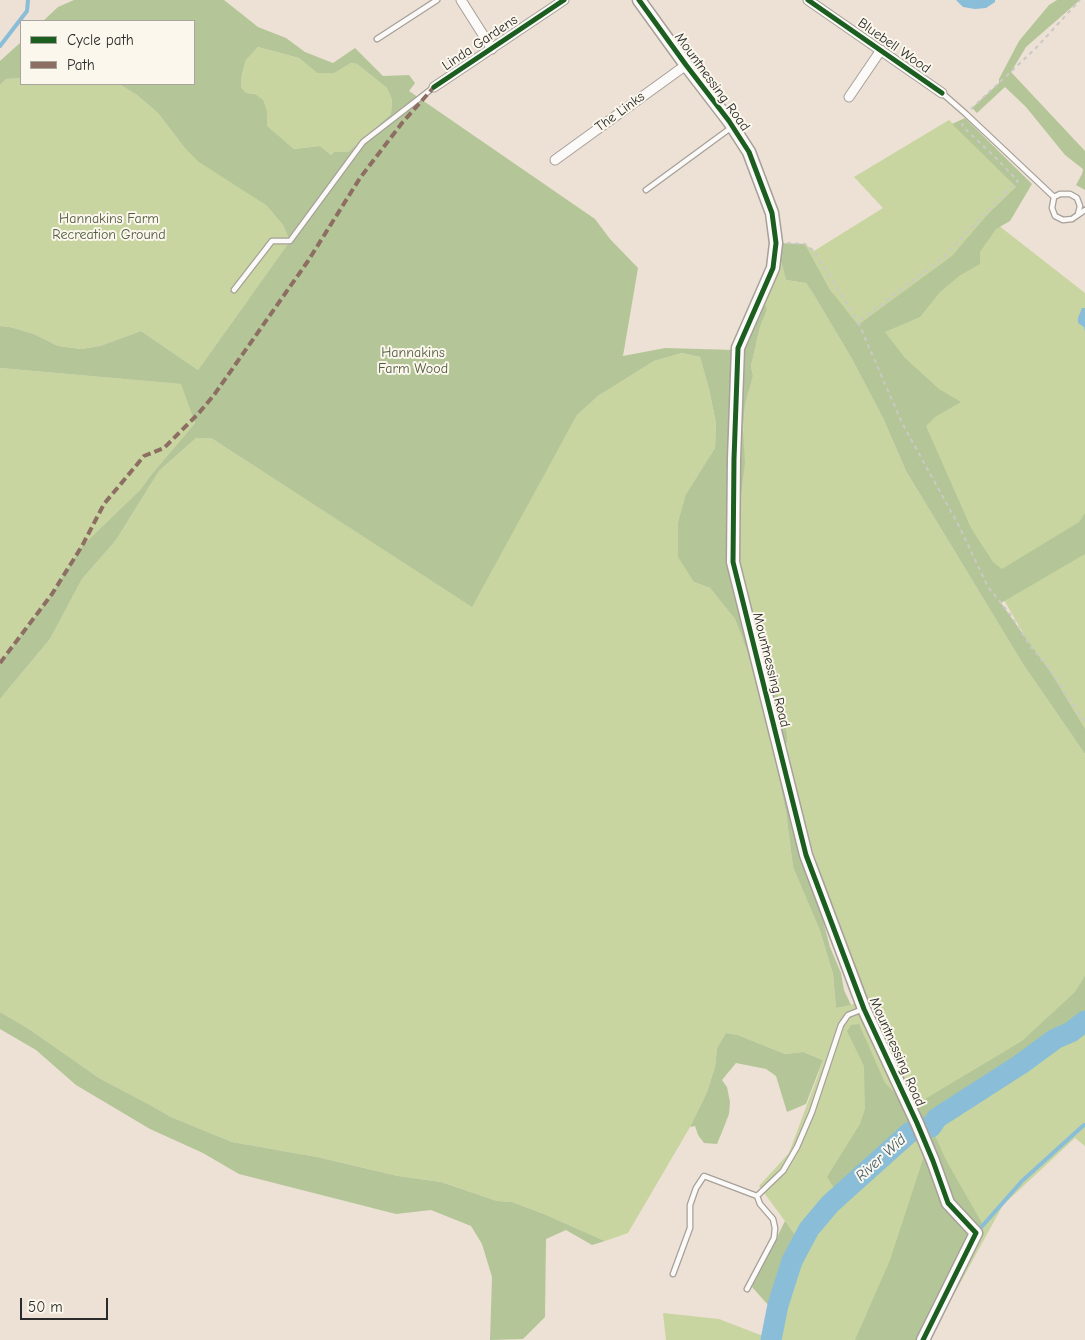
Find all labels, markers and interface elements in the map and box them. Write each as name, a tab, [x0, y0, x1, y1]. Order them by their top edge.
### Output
street label: Linda Gardens	[439, 12, 521, 74]
street label: Bluebell Wood	[854, 15, 934, 77]
legend	[20, 20, 195, 85]
street label: Mountnessing Road	[671, 29, 753, 135]
text: Cycle path	[67, 31, 134, 49]
text: Path	[67, 56, 95, 74]
street label: The Links	[592, 88, 648, 136]
park label: Hannakins Farm Recreation Ground	[52, 211, 166, 243]
park label: Hannakins Farm Wood	[378, 345, 448, 378]
street label: Mountnessing Road	[749, 611, 793, 729]
street label: Mountnessing Road	[865, 995, 929, 1109]
water label: River Wid	[852, 1131, 910, 1185]
scale bar	[22, 1288, 110, 1320]
text: 50 m	[28, 1298, 63, 1316]

